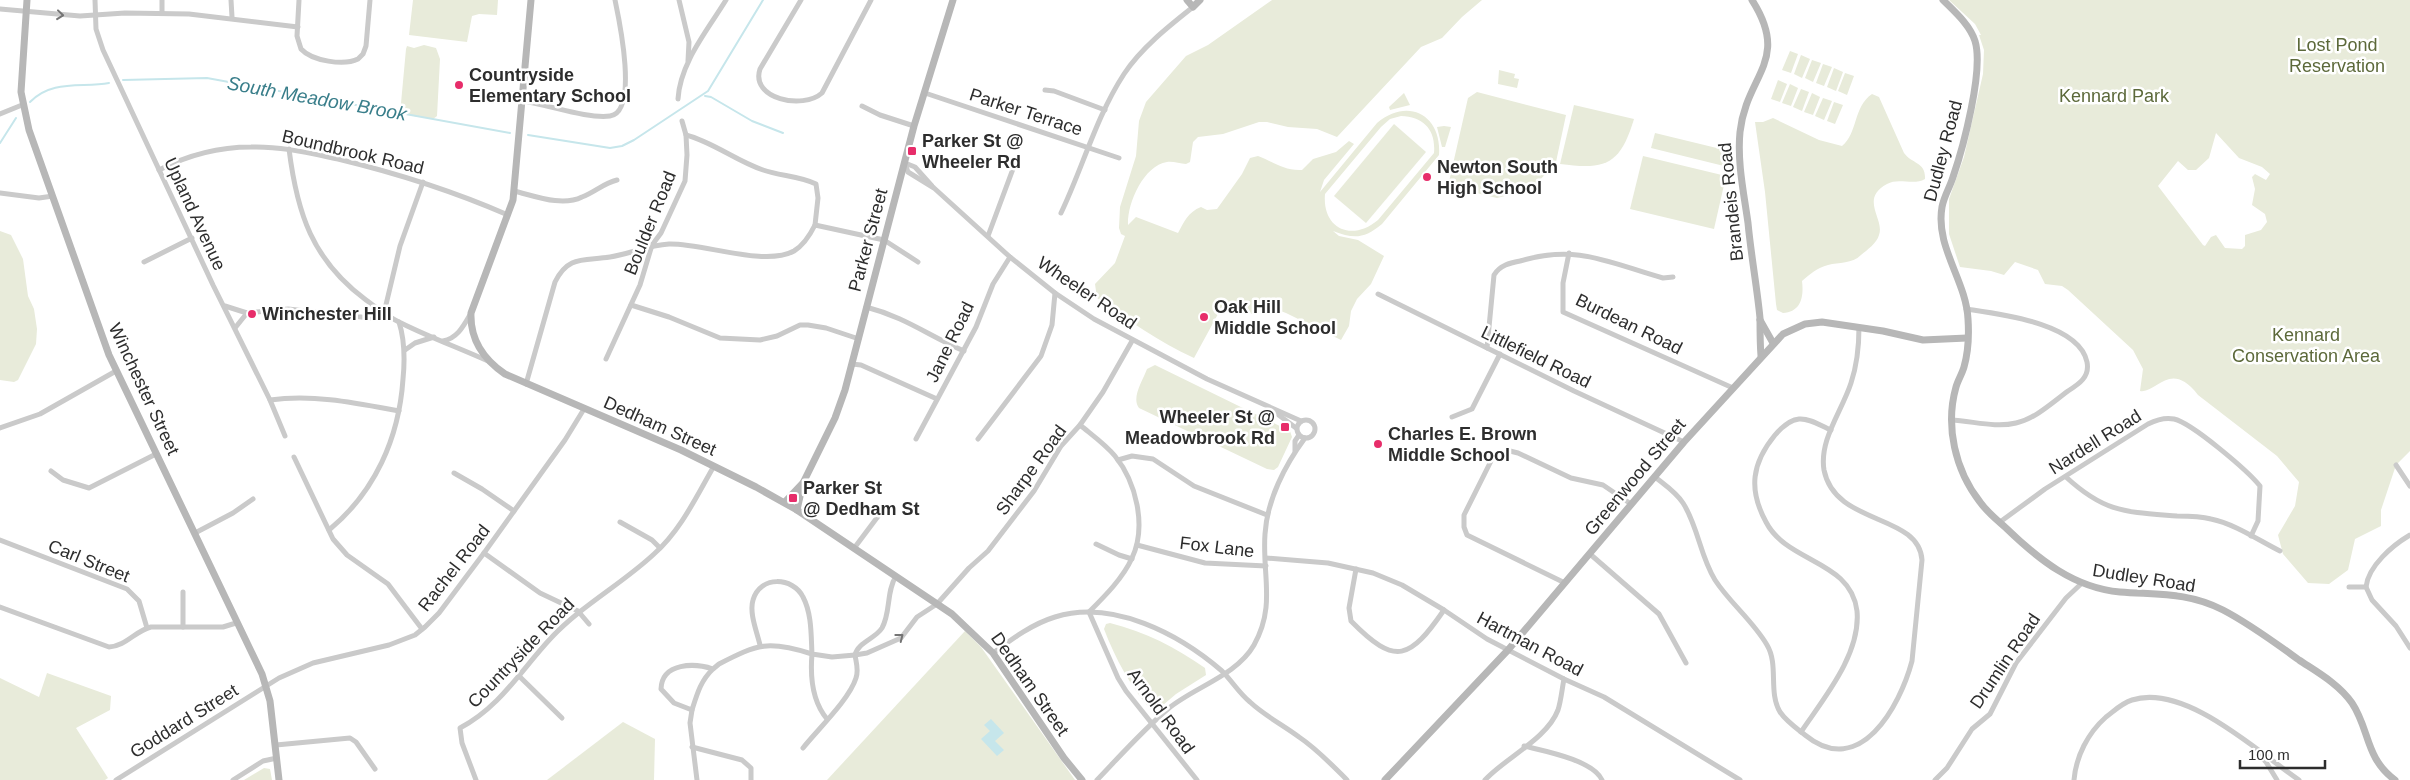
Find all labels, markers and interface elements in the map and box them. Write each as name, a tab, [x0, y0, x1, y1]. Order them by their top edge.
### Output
one-way arrow	[57, 9, 65, 20]
park label: Lost Pond Reservation	[2289, 35, 2385, 76]
place label: Countryside Elementary School	[469, 65, 631, 106]
water label: South Meadow Brook	[226, 72, 410, 125]
marker: Countryside Elementary School	[453, 79, 465, 91]
street label: Parker Terrace	[967, 84, 1085, 140]
park label: Kennard Park	[2059, 86, 2170, 106]
street label: Dudley Road	[1920, 98, 1966, 204]
street label: Boundbrook Road	[280, 126, 426, 178]
place label: Parker St @ Wheeler Rd	[922, 131, 1024, 172]
street label: Brandeis Road	[1715, 142, 1747, 262]
marker: Parker St @ Wheeler Rd	[906, 145, 918, 157]
street label: Upland Avenue	[160, 155, 230, 273]
place label: Newton South High School	[1437, 157, 1558, 198]
street label: Boulder Road	[620, 168, 680, 278]
marker: Newton South High School	[1421, 171, 1433, 183]
street label: Parker Street	[845, 186, 891, 294]
street label: Wheeler Road	[1034, 253, 1140, 333]
street label: Burdean Road	[1572, 290, 1686, 358]
place label: Oak Hill Middle School	[1214, 297, 1336, 338]
street label: Jane Road	[922, 298, 978, 386]
place label: Winchester Hill	[262, 304, 392, 324]
marker: Winchester Hill	[246, 308, 258, 320]
marker: Oak Hill Middle School	[1198, 311, 1210, 323]
street label: Winchester Street	[105, 320, 183, 458]
street label: Littlefield Road	[1478, 322, 1594, 392]
park label: Kennard Conservation Area	[2232, 325, 2381, 366]
street label: Dedham Street	[601, 392, 719, 460]
street label: Nardell Road	[2045, 406, 2145, 478]
place label: Wheeler St @ Meadowbrook Rd	[1125, 407, 1275, 448]
street label: Greenwood Street	[1580, 415, 1690, 539]
street label: Sharpe Road	[992, 421, 1070, 519]
marker: Wheeler St @ Meadowbrook Rd	[1279, 421, 1291, 433]
place label: Charles E. Brown Middle School	[1388, 424, 1537, 465]
marker: Charles E. Brown Middle School	[1372, 438, 1384, 450]
place label: Parker St @ Dedham St	[803, 478, 920, 519]
marker: Parker St @ Dedham St	[787, 492, 799, 504]
street label: Rachel Road	[414, 521, 494, 615]
street label: Fox Lane	[1179, 533, 1255, 561]
street label: Carl Street	[45, 536, 133, 586]
street label: Dudley Road	[2091, 560, 2197, 596]
street label: Countryside Road	[464, 594, 578, 712]
street label: Hartman Road	[1474, 608, 1586, 680]
street label: Drumlin Road	[1966, 610, 2044, 712]
street label: Dedham Street	[987, 629, 1073, 739]
one-way arrow	[894, 634, 903, 643]
street label: Arnold Road	[1123, 665, 1199, 757]
street label: Goddard Street	[127, 680, 241, 762]
scale bar	[2240, 738, 2325, 770]
text: 100 m	[2248, 746, 2290, 763]

